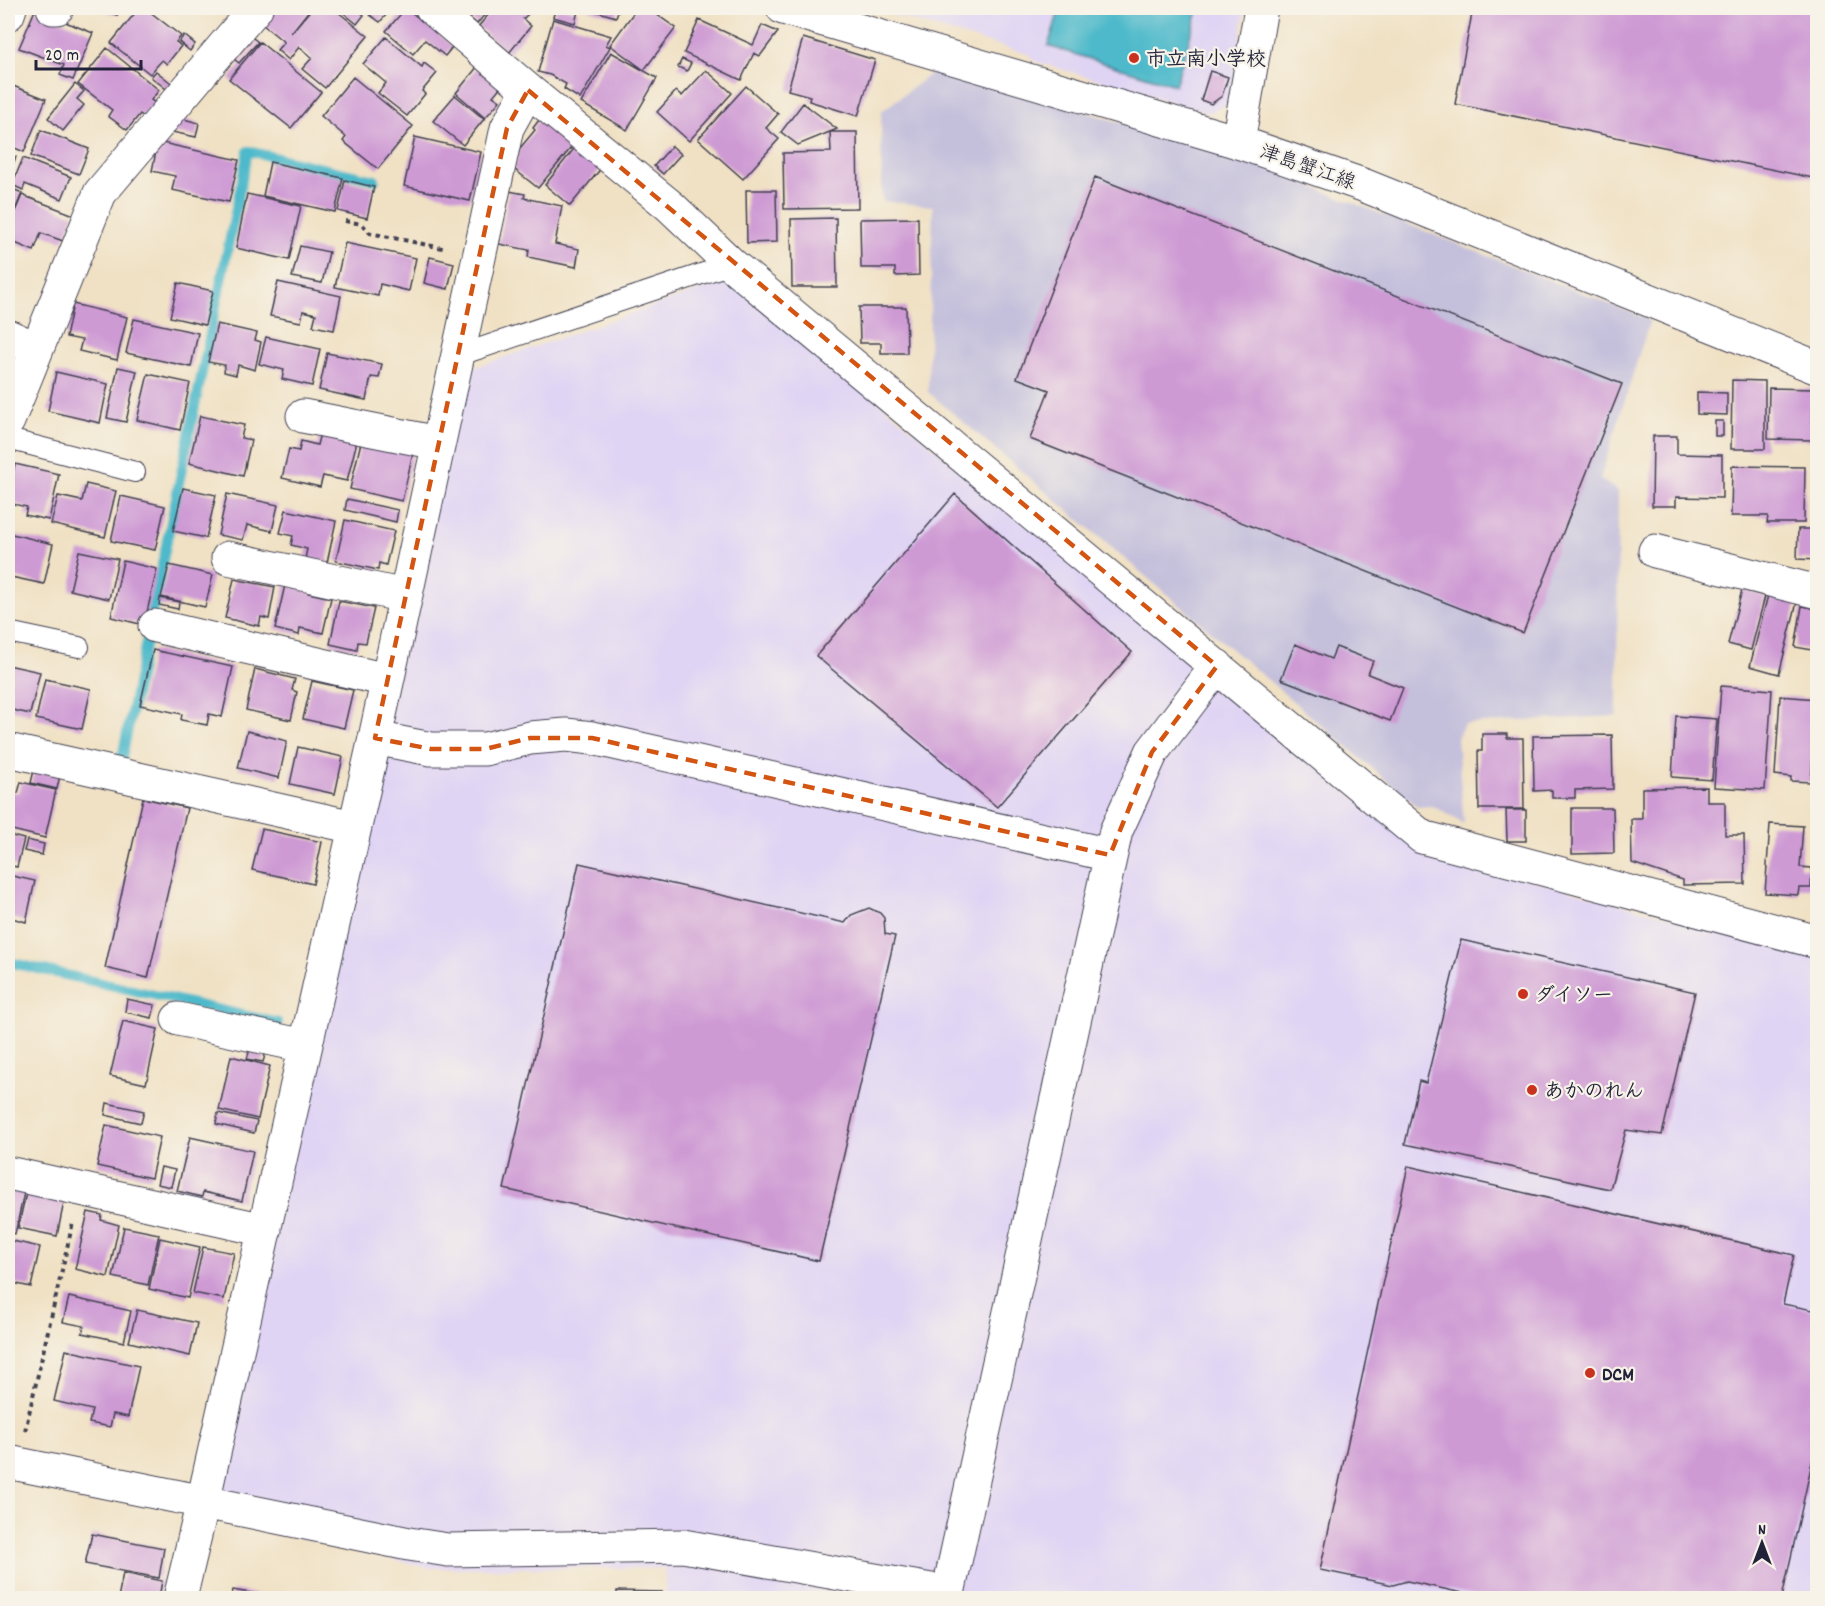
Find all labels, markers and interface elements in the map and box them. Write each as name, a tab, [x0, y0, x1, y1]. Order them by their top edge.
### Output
scale bar	[36, 33, 141, 71]
text: 20 m	[45, 44, 79, 69]
place label: 市立南小学校	[1146, 47, 1266, 75]
marker: 市立南小学校	[1127, 51, 1141, 65]
street label: 津島蟹江線	[1255, 139, 1359, 198]
place label: ダイソー	[1535, 983, 1613, 1011]
marker: ダイソー	[1516, 987, 1530, 1001]
place label: あかのれん	[1544, 1079, 1644, 1107]
marker: あかのれん	[1525, 1083, 1539, 1097]
place label: DCM	[1602, 1362, 1634, 1390]
marker: DCM	[1583, 1366, 1597, 1380]
north arrow	[1732, 1513, 1792, 1573]
text: N	[1758, 1519, 1766, 1542]

